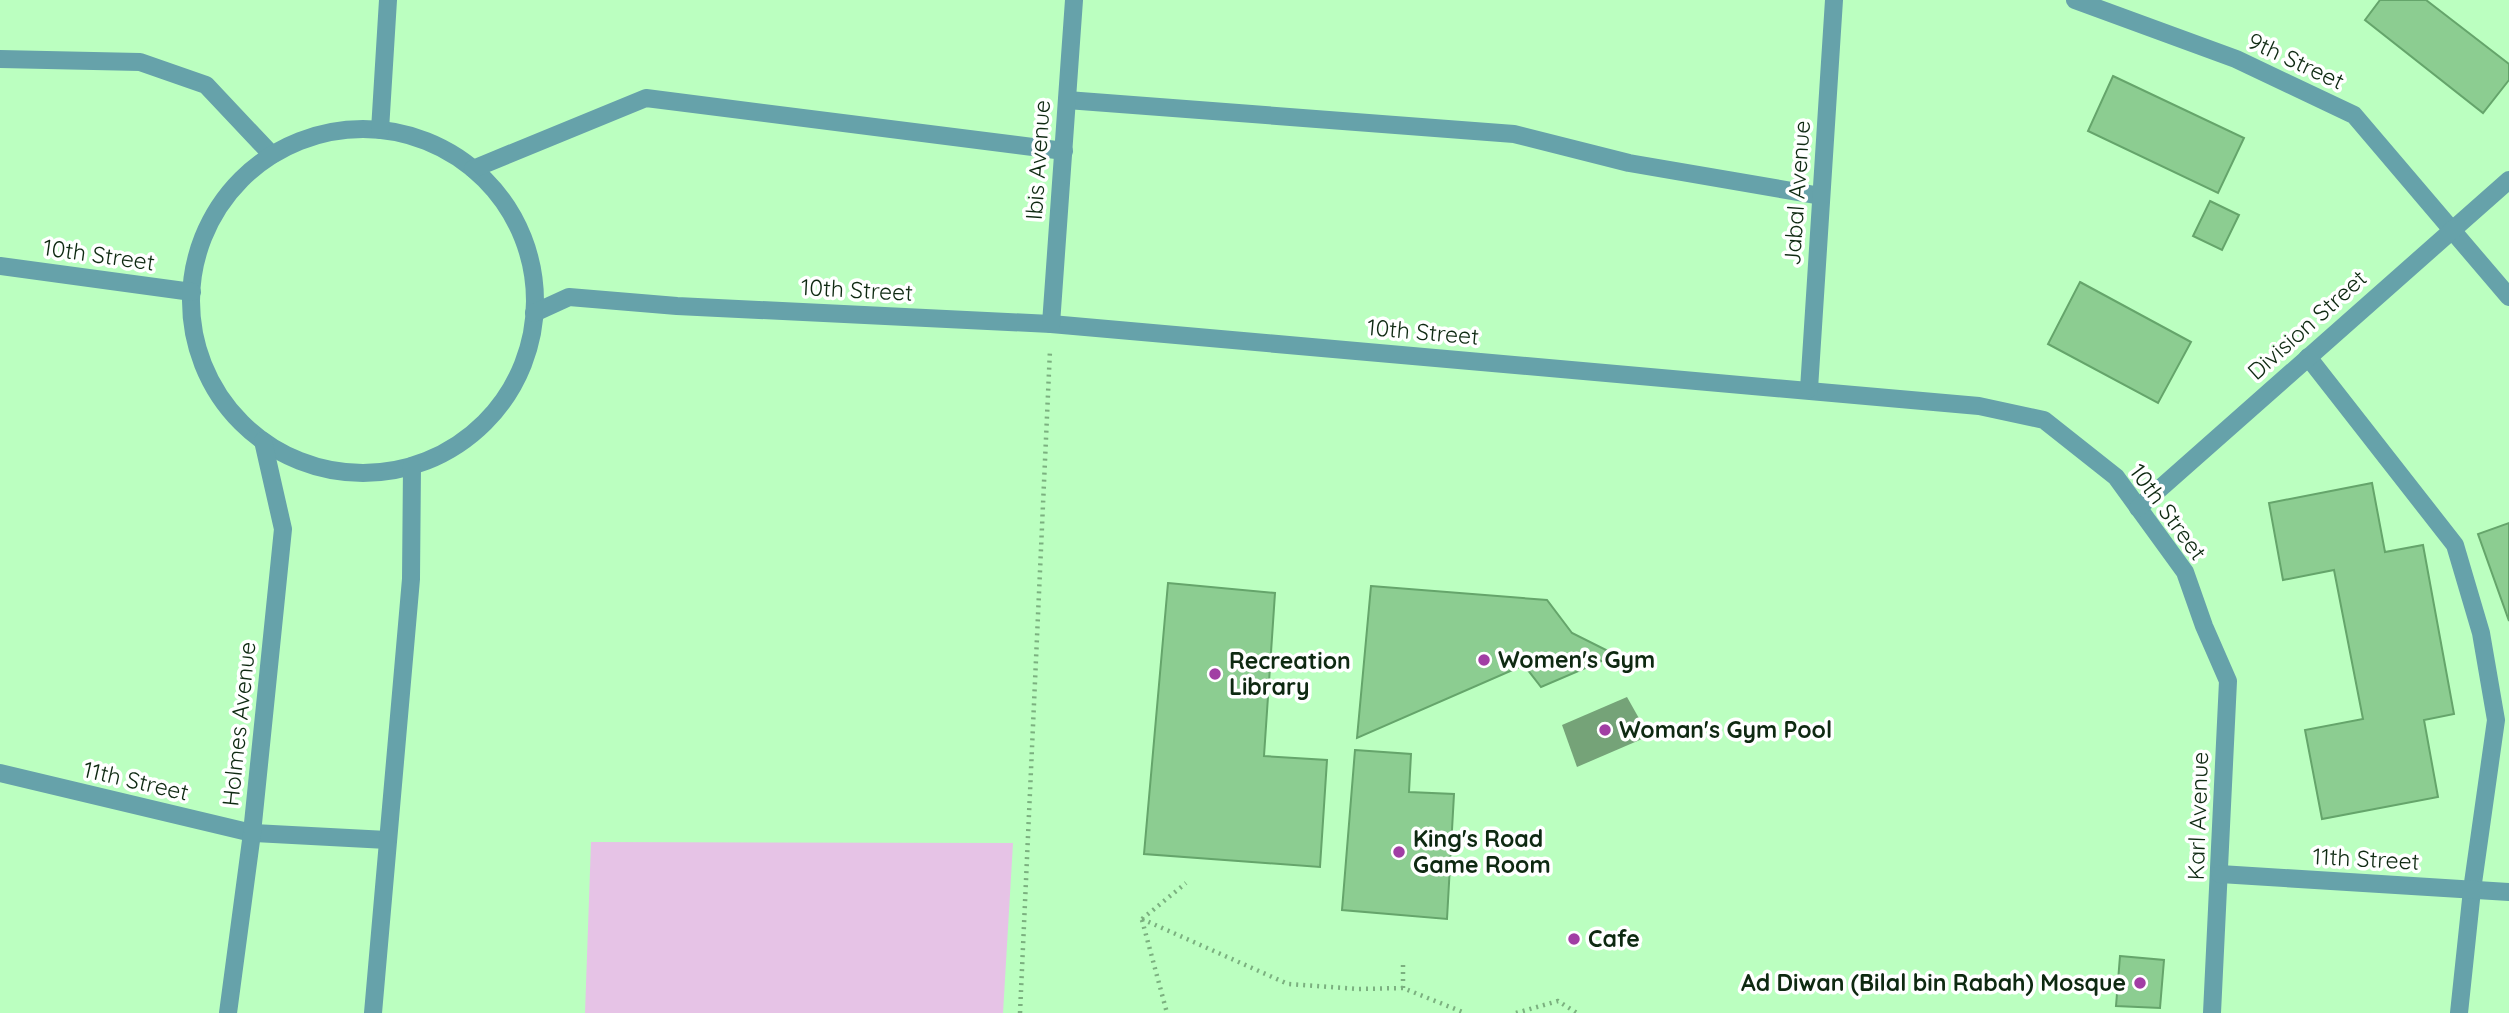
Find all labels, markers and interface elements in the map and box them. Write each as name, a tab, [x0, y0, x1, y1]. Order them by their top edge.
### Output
street label: 9th Street	[2243, 26, 2349, 96]
street label: Ibis Avenue	[1019, 99, 1056, 221]
street label: Jabal Avenue	[1777, 120, 1816, 266]
street label: 10th Street	[41, 232, 157, 277]
street label: Division Street	[2241, 263, 2372, 386]
street label: 10th Street	[800, 272, 914, 307]
street label: 10th Street	[1366, 312, 1480, 351]
street label: 10th Street	[2124, 458, 2213, 566]
street label: Holmes Avenue	[215, 640, 262, 808]
place label: Women's Gym	[1498, 645, 1655, 674]
place label: Recreation Library	[1229, 646, 1351, 701]
marker: Women's Gym	[1476, 652, 1492, 668]
marker: Recreation Library	[1207, 666, 1223, 682]
place label: Woman's Gym Pool	[1619, 715, 1832, 744]
marker: Woman's Gym Pool	[1597, 722, 1613, 738]
street label: Karl Avenue	[2181, 751, 2214, 881]
street label: 11th Street	[81, 754, 192, 807]
place label: King's Road Game Room	[1413, 824, 1551, 879]
street label: 11th Street	[2312, 841, 2420, 876]
marker: King's Road Game Room	[1391, 844, 1407, 860]
place label: Cafe	[1588, 924, 1640, 953]
marker: Cafe	[1566, 931, 1582, 947]
place label: Ad Diwan (Bilal bin Rabah) Mosque	[1741, 968, 2126, 997]
marker: Ad Diwan (Bilal bin Rabah) Mosque	[2132, 975, 2148, 991]

